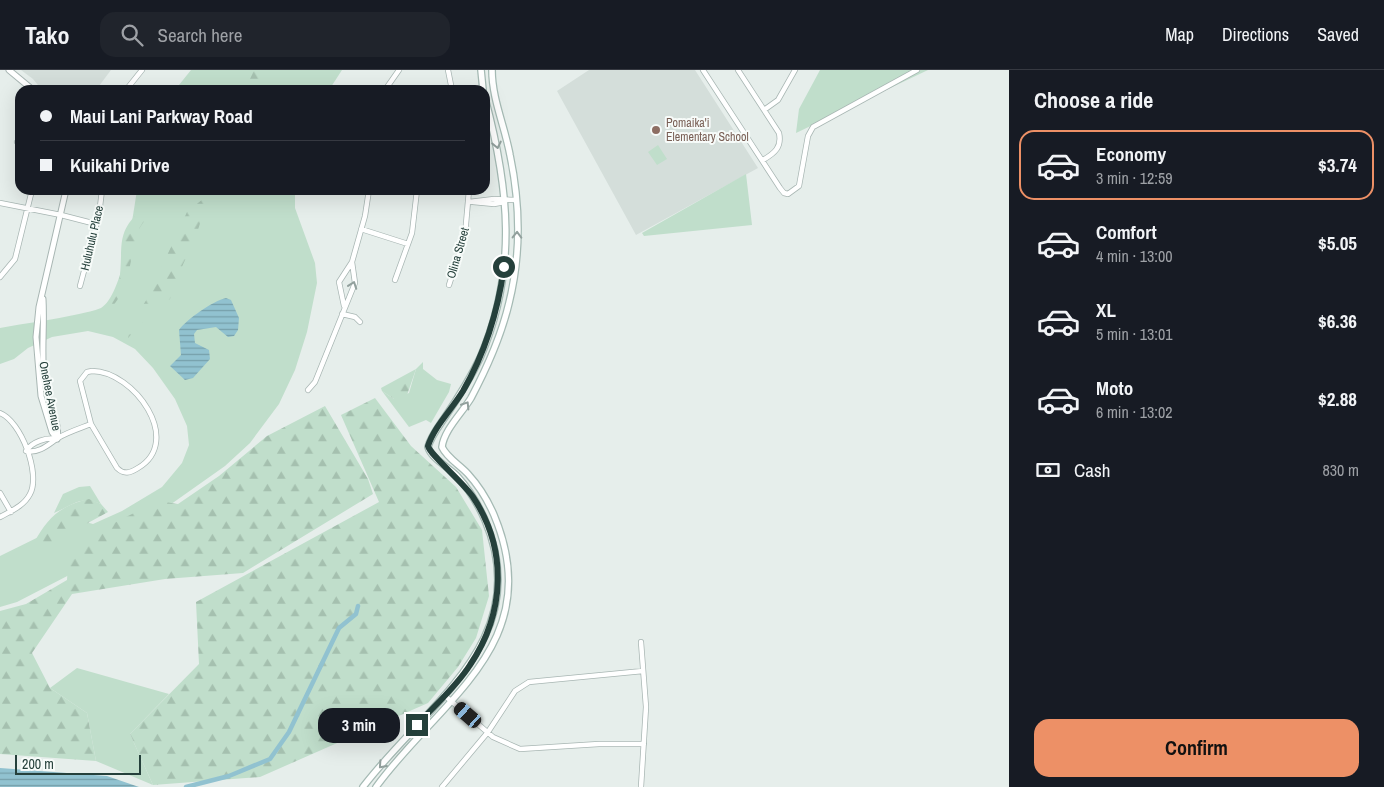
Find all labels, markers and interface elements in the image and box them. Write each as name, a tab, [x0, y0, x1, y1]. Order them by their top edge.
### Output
search box	[100, 12, 450, 57]
text: Tako	[25, 19, 70, 51]
icon: search	[118, 21, 146, 49]
text: Search here	[158, 22, 242, 48]
text: Map	[1165, 22, 1194, 47]
text: Directions	[1222, 22, 1289, 47]
text: Saved	[1317, 22, 1359, 47]
text: Choose a ride	[1034, 85, 1153, 115]
text: Maui Lani Parkway Road	[70, 103, 253, 129]
place label: Pomaika'i Elementary School	[666, 115, 749, 145]
marker: Pomaika'i Elementary School	[650, 124, 662, 136]
one-way arrow	[491, 141, 502, 150]
text: Economy	[1096, 141, 1166, 167]
icon: car	[1036, 143, 1081, 188]
text: Kuikahi Drive	[70, 152, 170, 178]
text: $3.74	[1318, 152, 1357, 178]
text: 3 min · 12:59	[1096, 167, 1173, 189]
street label: Huluhulu Place	[77, 204, 107, 272]
text: Comfort	[1096, 219, 1157, 245]
icon: car	[1036, 221, 1081, 266]
street label: Olina Street	[443, 225, 473, 280]
text: $5.05	[1318, 230, 1357, 256]
one-way arrow	[512, 231, 522, 238]
text: 4 min · 13:00	[1096, 245, 1173, 267]
route start	[493, 256, 515, 278]
one-way arrow	[347, 281, 357, 290]
text: XL	[1096, 297, 1116, 323]
icon: car	[1036, 299, 1081, 344]
text: $6.36	[1318, 308, 1357, 334]
text: 5 min · 13:01	[1096, 323, 1173, 345]
street label: Onehee Avenue	[35, 360, 65, 432]
text: Moto	[1096, 375, 1133, 401]
icon: car	[1036, 377, 1081, 422]
text: $2.88	[1318, 386, 1357, 412]
one-way arrow	[460, 401, 469, 411]
text: 6 min · 13:02	[1096, 401, 1173, 423]
icon: cash	[1034, 456, 1062, 484]
text: Cash	[1074, 457, 1110, 483]
text: 830 m	[1323, 459, 1359, 481]
car	[451, 699, 484, 731]
callout: 3 min	[317, 708, 400, 742]
text: 3 min	[342, 714, 376, 736]
route end	[406, 714, 428, 736]
button: Confirm	[1034, 719, 1359, 777]
scale bar	[15, 752, 141, 775]
text: 200 m	[22, 755, 54, 773]
one-way arrow	[378, 759, 387, 768]

